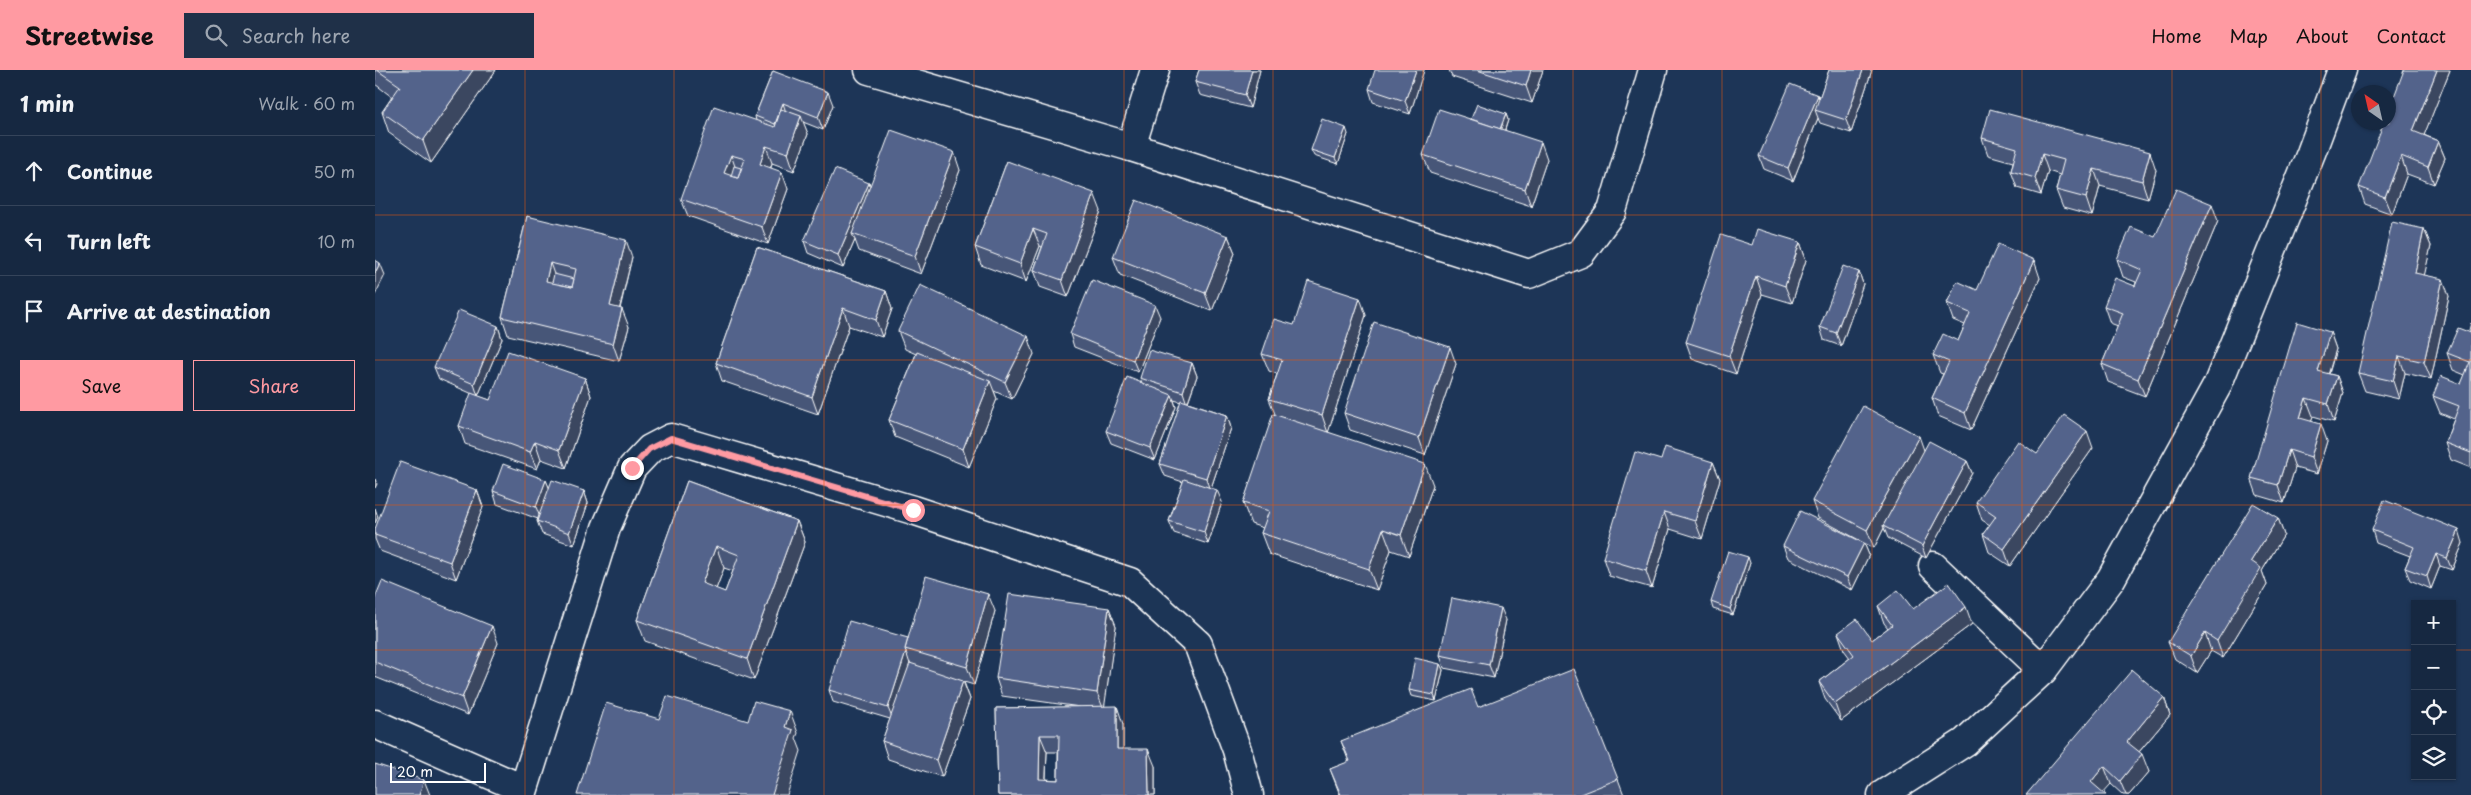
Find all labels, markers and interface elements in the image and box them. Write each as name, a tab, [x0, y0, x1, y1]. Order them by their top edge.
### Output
search box	[184, 13, 534, 58]
text: Streetwise	[25, 17, 154, 53]
icon: search	[202, 21, 230, 49]
text: Search here	[242, 21, 350, 49]
text: Home	[2151, 22, 2201, 49]
text: Map	[2229, 22, 2268, 49]
text: About	[2296, 22, 2348, 49]
text: Contact	[2376, 22, 2446, 49]
north arrow	[2351, 85, 2396, 130]
text: 1 min	[20, 87, 74, 119]
text: Walk · 60 m	[258, 91, 355, 115]
icon: ahead	[20, 157, 48, 185]
text: Continue	[67, 157, 153, 185]
text: 50 m	[314, 159, 355, 183]
icon: left	[20, 227, 48, 255]
text: Turn left	[67, 227, 151, 255]
text: 10 m	[318, 229, 355, 253]
icon: arrive	[20, 297, 48, 325]
text: Arrive at destination	[67, 297, 271, 325]
button: Save	[20, 360, 183, 411]
button: Share	[193, 360, 355, 411]
route end	[621, 457, 644, 480]
route start	[902, 499, 925, 522]
map controls	[2411, 600, 2456, 780]
button: +	[2411, 600, 2456, 645]
button: −	[2411, 645, 2456, 690]
button: locate	[2411, 690, 2456, 735]
button: layers	[2411, 735, 2456, 780]
scale bar	[390, 760, 486, 783]
text: 20 m	[397, 761, 433, 782]

